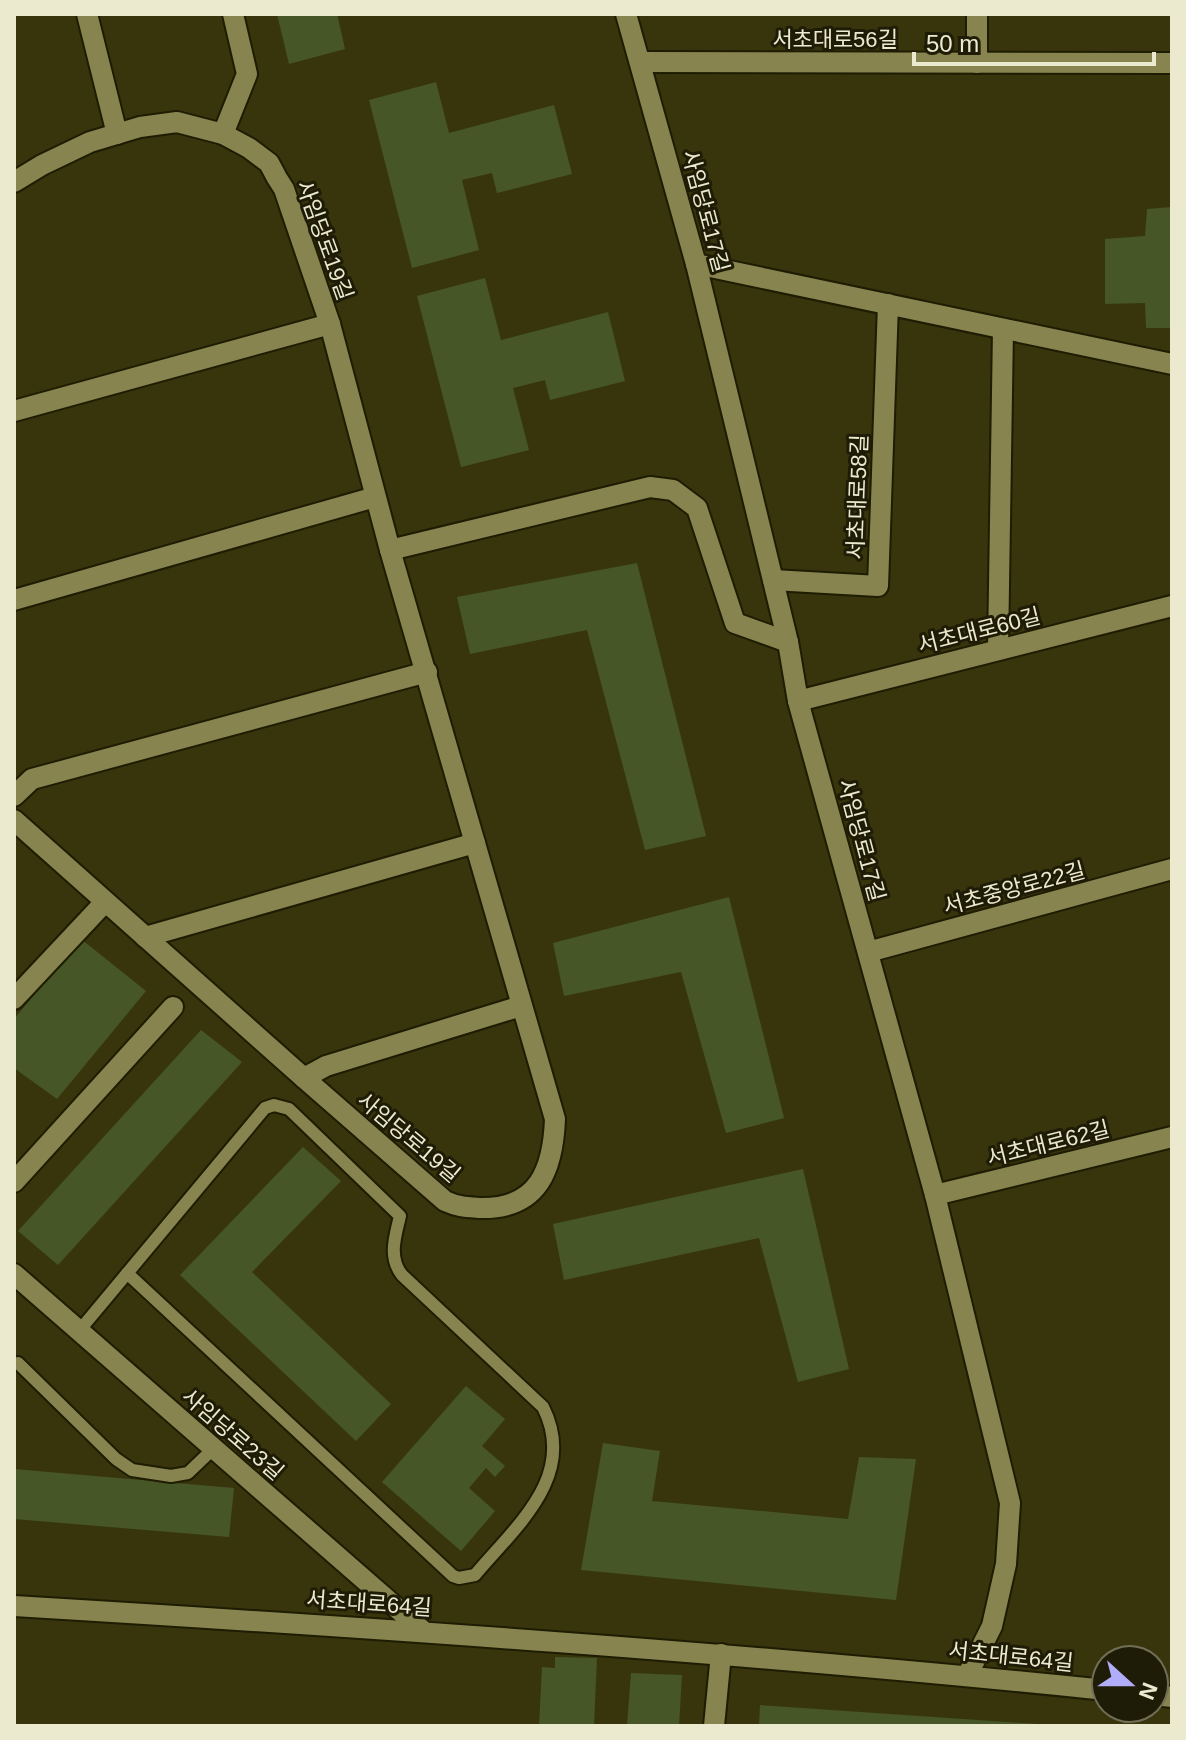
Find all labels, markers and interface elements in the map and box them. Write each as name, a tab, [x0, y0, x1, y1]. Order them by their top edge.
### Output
scale bar	[914, 16, 1154, 66]
street label: 서초대로56길	[772, 27, 898, 52]
text: 50 m	[926, 30, 979, 57]
street label: 사임당로17길	[677, 147, 734, 275]
street label: 사임당로19길	[291, 177, 358, 303]
street label: 서초대로58길	[843, 434, 872, 560]
street label: 서초대로60길	[915, 603, 1043, 658]
street label: 사임당로17길	[833, 776, 890, 904]
street label: 서초중앙로22길	[940, 858, 1088, 919]
street label: 사임당로19길	[353, 1087, 465, 1187]
street label: 서초대로62길	[984, 1116, 1112, 1171]
street label: 사임당로23길	[177, 1384, 288, 1485]
street label: 서초대로64길	[305, 1587, 433, 1620]
street label: 서초대로64길	[947, 1637, 1075, 1675]
north arrow	[1090, 1644, 1170, 1724]
text: N	[1134, 1679, 1163, 1703]

